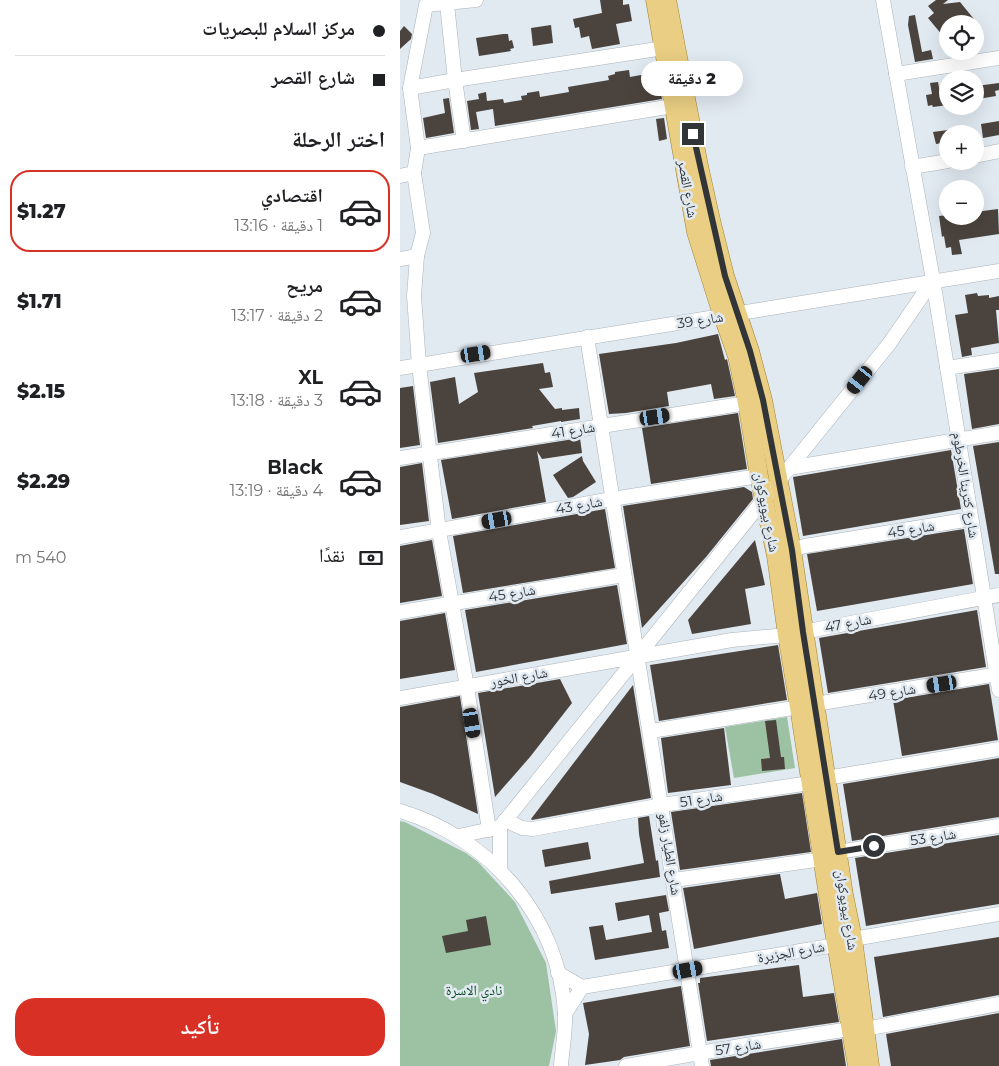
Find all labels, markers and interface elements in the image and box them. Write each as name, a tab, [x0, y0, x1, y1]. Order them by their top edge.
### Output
map controls	[939, 15, 984, 225]
button: locate	[939, 15, 984, 60]
text: مركز السلام للبصريات	[202, 17, 355, 40]
callout: 2 دقيقة	[642, 62, 744, 96]
text: شارع القصر	[271, 66, 355, 89]
text: 2 دقيقة	[668, 69, 716, 88]
button: layers	[939, 70, 984, 115]
route end	[682, 123, 704, 145]
button: +	[939, 125, 984, 170]
text: اختر الرحلة	[292, 126, 385, 153]
street label: شارع القصر	[673, 158, 702, 220]
button: −	[939, 180, 984, 225]
text: اقتصادي	[261, 184, 323, 207]
icon: car	[338, 189, 383, 234]
text: $1.27	[17, 200, 66, 223]
text: 1 دقيقة · 13:16	[234, 216, 323, 235]
text: مريح	[286, 274, 323, 297]
icon: car	[338, 279, 383, 324]
text: $1.71	[17, 290, 62, 313]
text: 2 دقيقة · 13:17	[231, 306, 323, 325]
street label: شارع 39	[676, 307, 725, 334]
car	[460, 344, 491, 364]
car	[844, 364, 875, 396]
text: XL	[298, 366, 323, 389]
icon: car	[338, 369, 383, 414]
text: $2.15	[17, 380, 65, 403]
text: 3 دقيقة · 13:18	[231, 391, 323, 410]
car	[639, 407, 670, 427]
street label: شارع 41	[550, 418, 596, 443]
street label: شارع كترينا الخرطوم	[948, 431, 983, 539]
text: Black	[267, 456, 323, 479]
icon: car	[338, 459, 383, 504]
text: $2.29	[17, 470, 70, 493]
street label: شارع بيويوكوان	[749, 471, 784, 554]
text: 4 دقيقة · 13:19	[230, 481, 323, 500]
street label: شارع 43	[554, 492, 604, 519]
car	[480, 510, 513, 530]
street label: شارع 45	[886, 516, 936, 543]
text: نقدًا	[319, 544, 345, 567]
icon: cash	[357, 544, 385, 572]
text: 540 m	[15, 548, 66, 567]
street label: شارع 45	[487, 580, 537, 607]
street label: شارع 47	[823, 610, 873, 637]
street label: شارع الخور	[488, 663, 549, 692]
car	[926, 674, 957, 694]
street label: شارع 49	[867, 679, 917, 706]
car	[462, 707, 481, 739]
street label: شارع 51	[678, 787, 724, 812]
street label: شارع الطيار زلفو	[654, 811, 685, 897]
street label: شارع 53	[909, 825, 957, 850]
route start	[863, 835, 885, 857]
street label: شارع بيويوكوان	[831, 869, 862, 952]
street label: شارع الجزيرة	[756, 937, 826, 968]
car	[671, 960, 704, 980]
park label: نادي الاسرة	[446, 981, 502, 1002]
button: تأكيد	[15, 998, 385, 1056]
street label: شارع 57	[714, 1034, 762, 1060]

